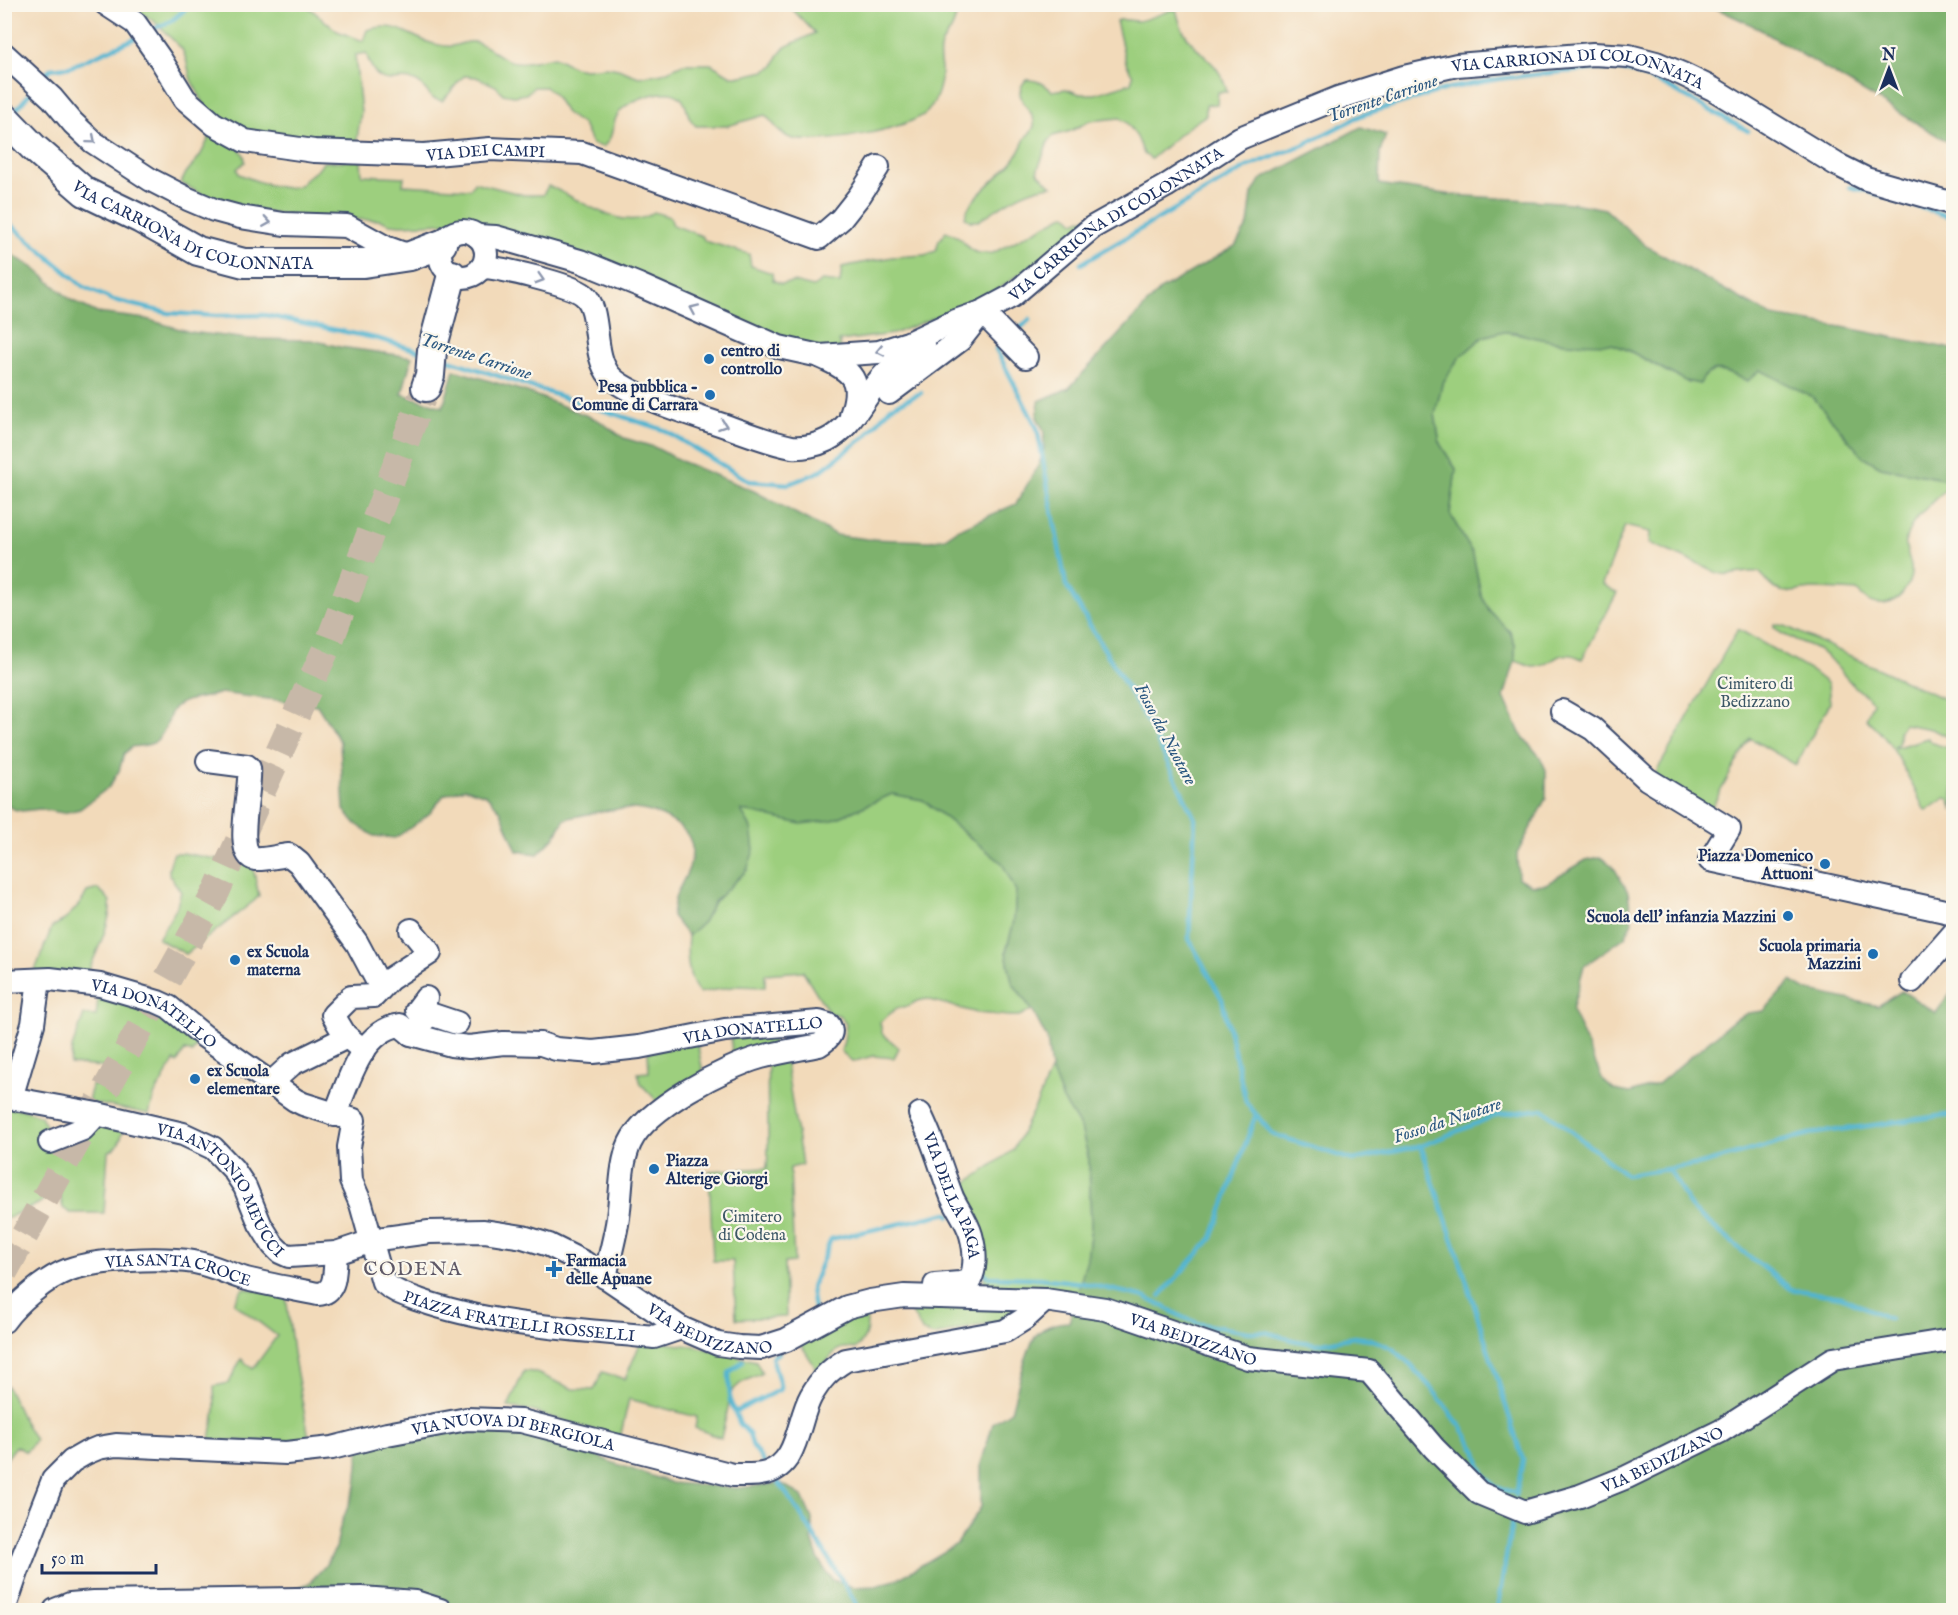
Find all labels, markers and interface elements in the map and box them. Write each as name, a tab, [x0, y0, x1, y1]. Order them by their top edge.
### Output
north arrow	[1859, 39, 1919, 99]
street label: VIA CARRIONA DI COLONNATA	[1449, 46, 1708, 95]
text: N	[1881, 46, 1896, 66]
water label: Torrente Carrione	[1324, 70, 1441, 129]
one-way arrow	[85, 133, 96, 144]
street label: VIA DEI CAMPI	[425, 141, 546, 167]
street label: VIA CARRIONA DI COLONNATA	[1005, 143, 1229, 307]
street label: VIA CARRIONA DI COLONNATA	[66, 177, 314, 275]
one-way arrow	[262, 215, 272, 227]
one-way arrow	[534, 272, 545, 284]
one-way arrow	[690, 304, 701, 316]
water label: Torrente Carrione	[417, 329, 534, 386]
place label: centro di controllo	[721, 342, 783, 380]
one-way arrow	[875, 344, 885, 357]
marker: centro di controllo	[702, 352, 716, 366]
place label: Pesa pubblica - Comune di Carrara	[572, 378, 699, 416]
marker: Pesa pubblica - Comune di Carrara	[703, 388, 717, 402]
one-way arrow	[717, 418, 728, 431]
park label: Cimitero di Bedizzano	[1717, 675, 1793, 713]
water label: Fosso da Nuotare	[1128, 680, 1201, 790]
place label: Piazza Domenico Attuoni	[1698, 847, 1814, 885]
marker: Piazza Domenico Attuoni	[1818, 857, 1832, 871]
place label: Scuola dell' infanzia Mazzini	[1587, 908, 1777, 928]
marker: Scuola dell' infanzia Mazzini	[1781, 909, 1795, 923]
place label: Scuola primaria Mazzini	[1759, 937, 1862, 975]
place label: ex Scuola materna	[247, 943, 310, 981]
marker: Scuola primaria Mazzini	[1866, 947, 1880, 961]
marker: ex Scuola materna	[228, 953, 242, 967]
street label: VIA DONATELLO	[89, 976, 220, 1054]
street label: VIA DONATELLO	[681, 1014, 823, 1050]
place label: ex Scuola elementare	[207, 1062, 280, 1100]
marker: ex Scuola elementare	[188, 1072, 202, 1086]
water label: Fosso da Nuotare	[1390, 1093, 1504, 1150]
street label: VIA ANTONIO MEUCCI	[153, 1120, 288, 1262]
street label: VIA DELLA PAGA	[917, 1129, 983, 1261]
place label: Piazza Alterige Giorgi	[665, 1152, 769, 1190]
marker: Piazza Alterige Giorgi	[647, 1162, 661, 1176]
park label: Cimitero di Codena	[718, 1208, 786, 1246]
street label: VIA SANTA CROCE	[103, 1251, 253, 1292]
place label: Farmacia delle Apuane	[566, 1252, 653, 1290]
district label: CODENA	[363, 1257, 463, 1282]
marker: Farmacia delle Apuane	[547, 1262, 561, 1276]
street label: PIAZZA FRATELLI ROSSELLI	[400, 1287, 636, 1347]
street label: VIA BEDIZZANO	[642, 1299, 775, 1360]
street label: VIA BEDIZZANO	[1126, 1310, 1258, 1371]
street label: VIA NUOVA DI BERGIOLA	[409, 1411, 618, 1457]
street label: VIA BEDIZZANO	[1598, 1423, 1727, 1499]
scale bar	[42, 1537, 156, 1575]
text: 50 m	[51, 1548, 84, 1571]

